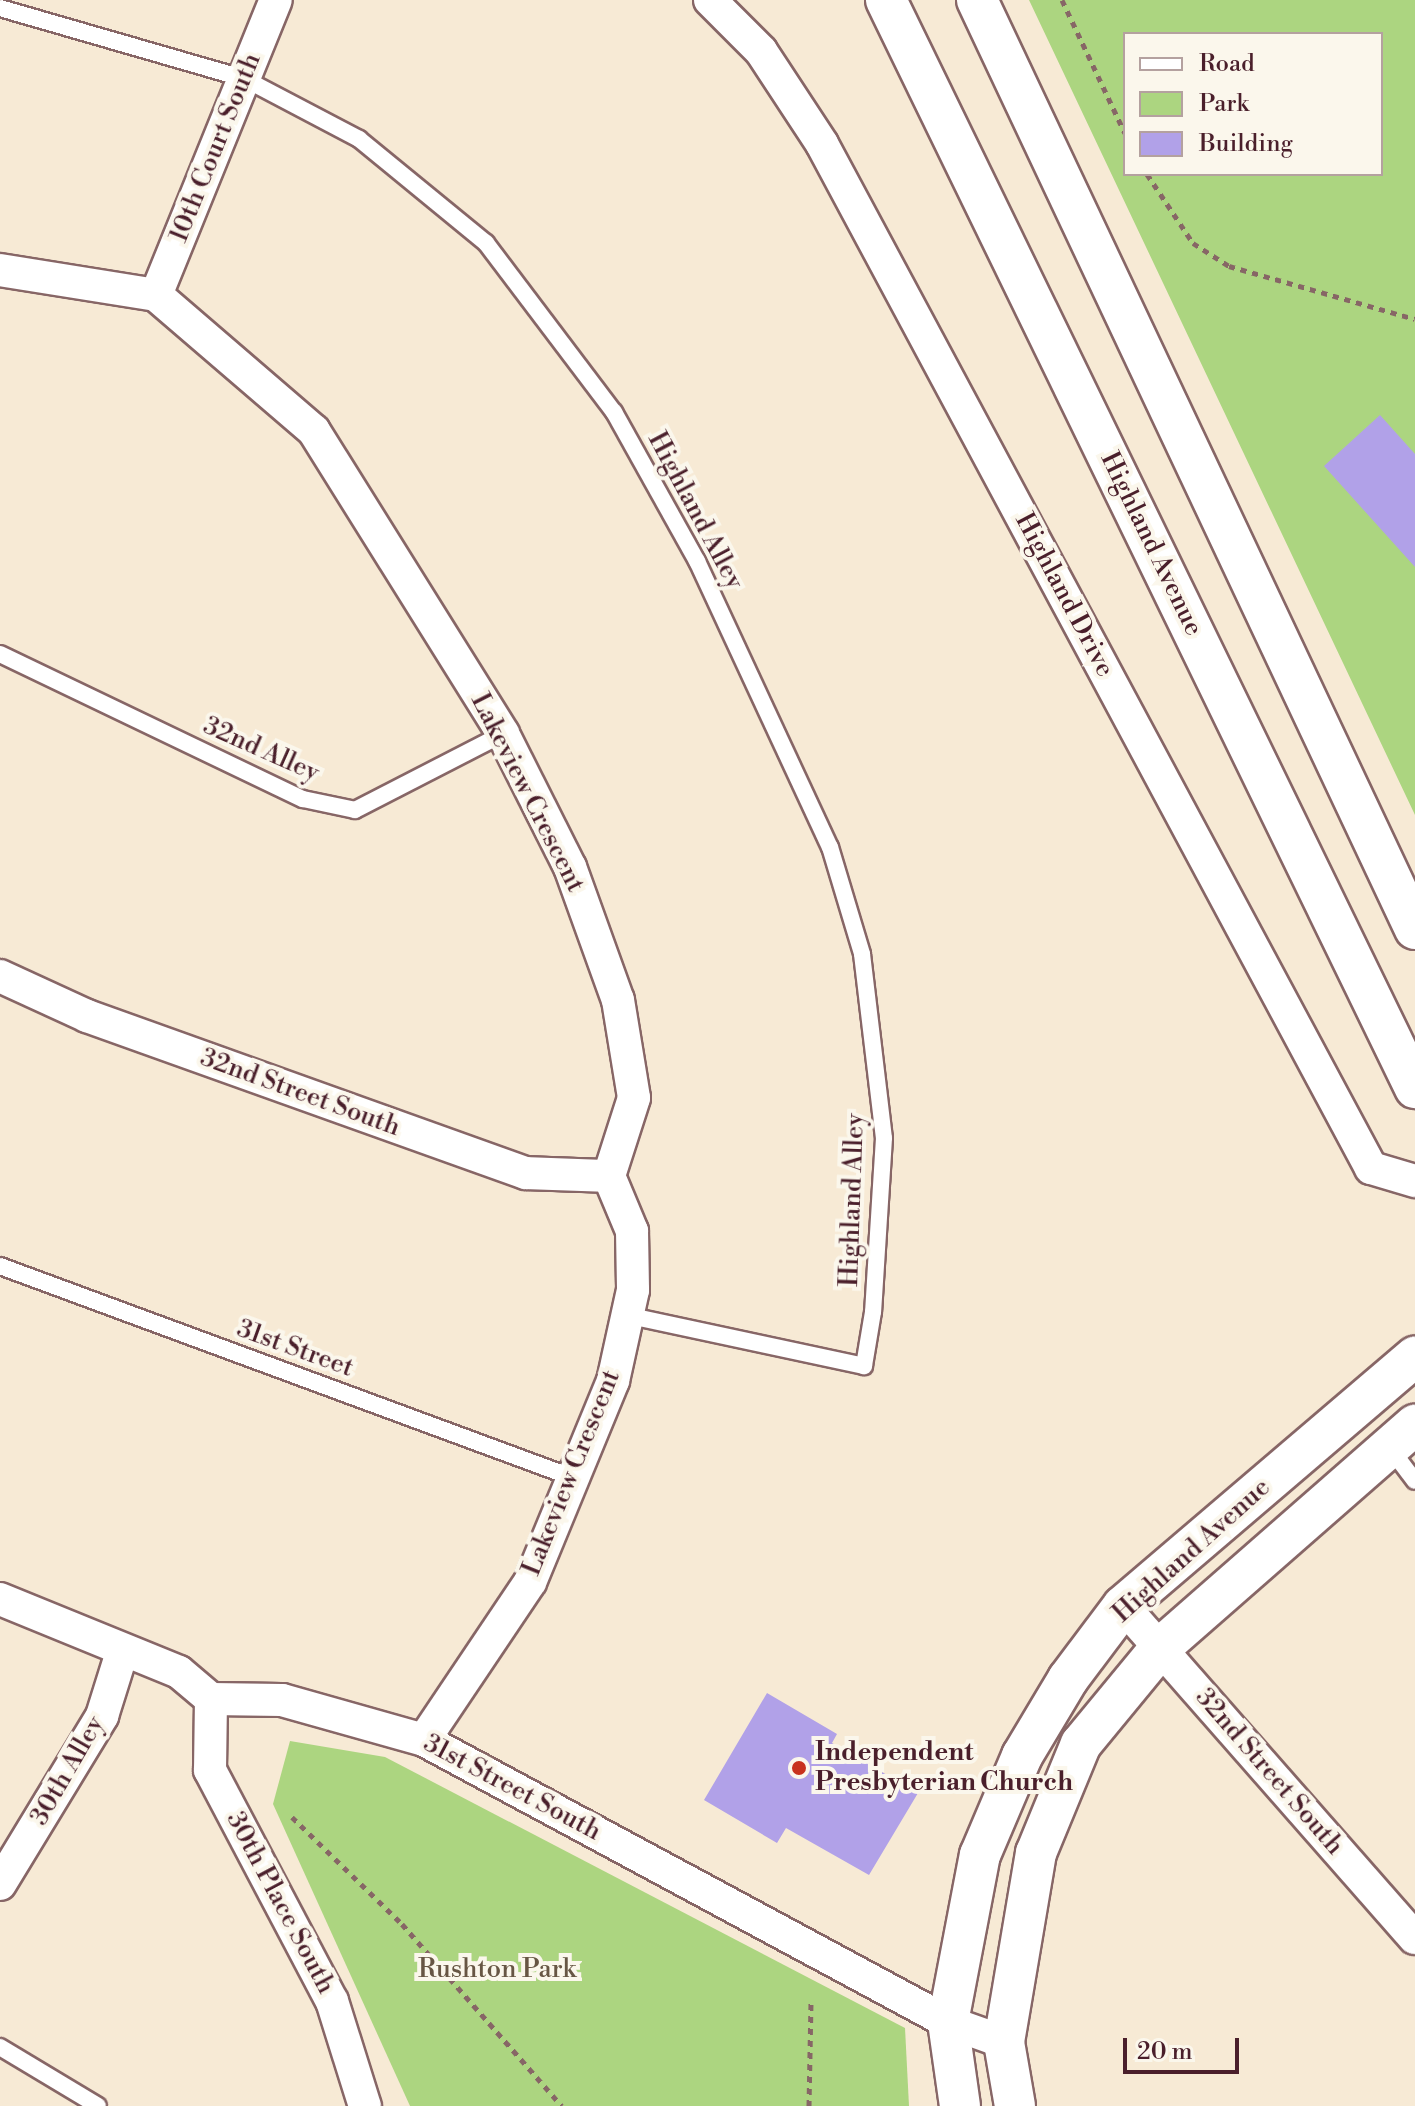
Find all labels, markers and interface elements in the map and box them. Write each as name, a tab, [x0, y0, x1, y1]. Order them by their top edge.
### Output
legend	[1123, 32, 1383, 176]
street label: 10th Court South	[164, 49, 268, 247]
text: Road	[1199, 49, 1255, 79]
text: Park	[1199, 89, 1249, 119]
text: Building	[1199, 129, 1293, 159]
street label: Highland Alley	[640, 427, 750, 595]
street label: Highland Avenue	[1093, 447, 1209, 641]
street label: Highland Drive	[1008, 508, 1120, 682]
street label: Lakeview Crescent	[463, 688, 591, 898]
street label: 32nd Alley	[198, 711, 324, 789]
street label: 32nd Street South	[196, 1042, 404, 1144]
street label: Highland Alley	[834, 1113, 872, 1287]
street label: 31st Street	[232, 1314, 358, 1384]
street label: Lakeview Crescent	[517, 1366, 627, 1580]
street label: Highland Avenue	[1107, 1472, 1277, 1630]
street label: 32nd Street South	[1188, 1682, 1350, 1862]
street label: 30th Alley	[24, 1711, 112, 1831]
street label: 31st Street South	[418, 1728, 606, 1848]
place label: Independent Presbyterian Church	[815, 1737, 1073, 1798]
marker: Independent Presbyterian Church	[790, 1759, 808, 1777]
street label: 30th Place South	[219, 1807, 341, 1999]
park label: Rushton Park	[418, 1954, 576, 1986]
scale bar	[1127, 2022, 1243, 2072]
text: 20 m	[1137, 2037, 1193, 2067]

